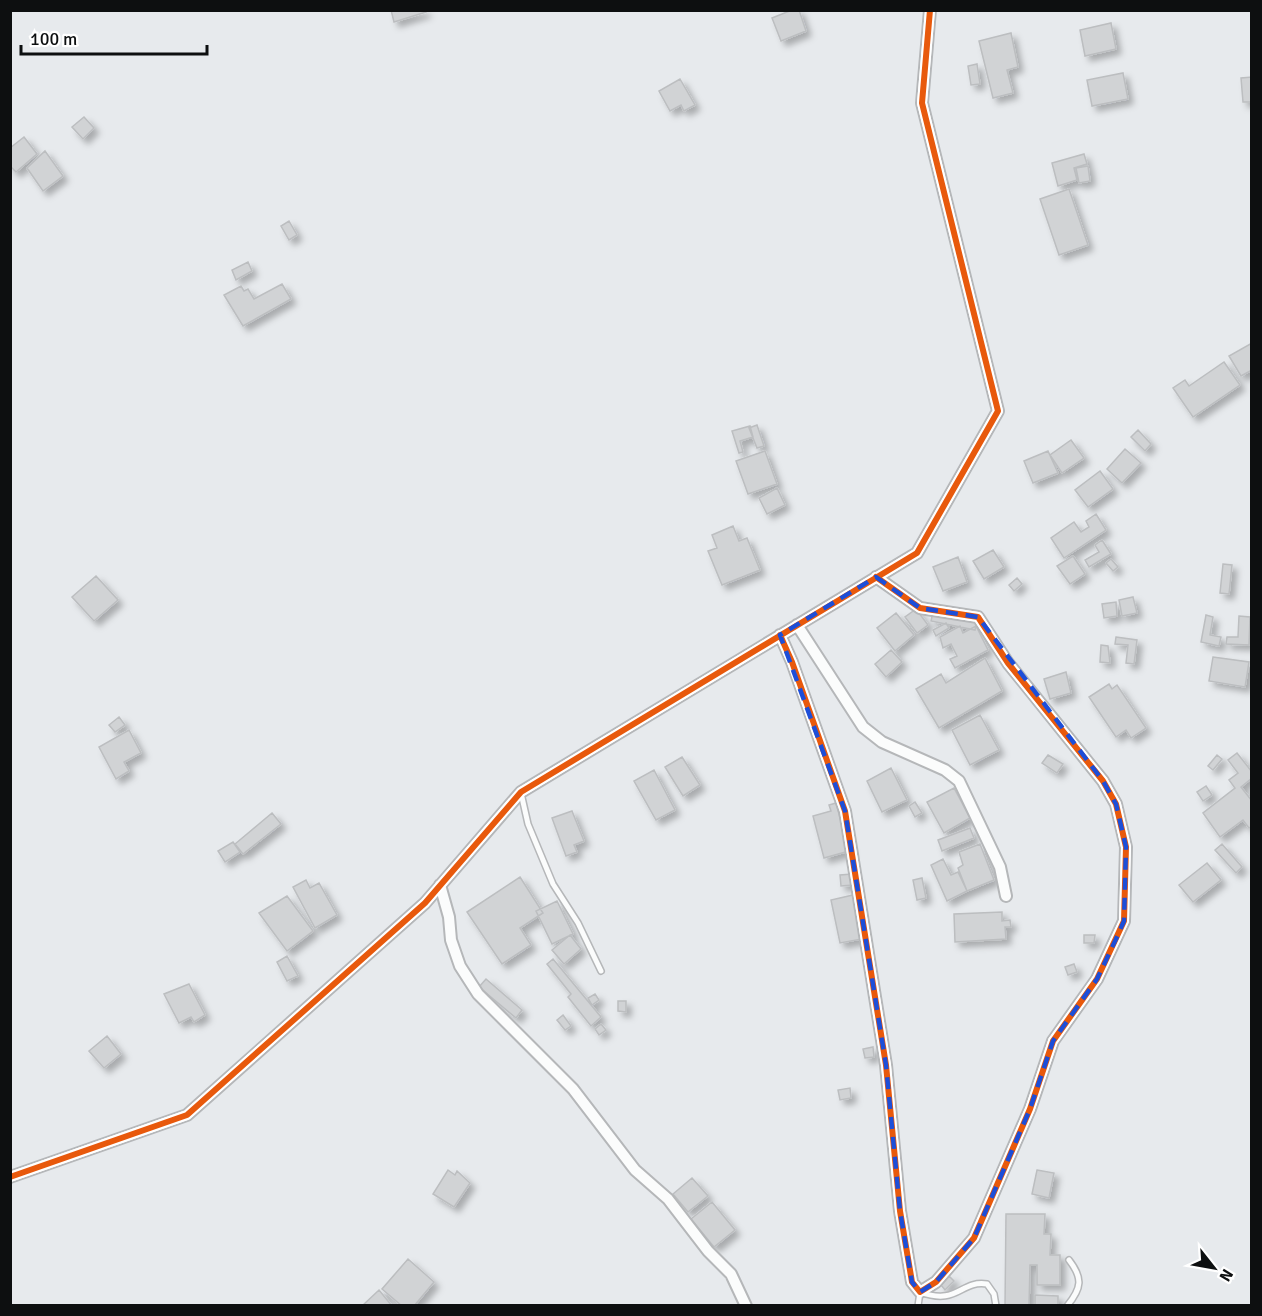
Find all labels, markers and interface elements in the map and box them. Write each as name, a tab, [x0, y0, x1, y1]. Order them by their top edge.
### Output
scale bar	[21, 18, 207, 56]
text: 100 m	[30, 28, 77, 50]
north arrow	[1184, 1238, 1244, 1298]
text: N	[1215, 1265, 1237, 1285]

